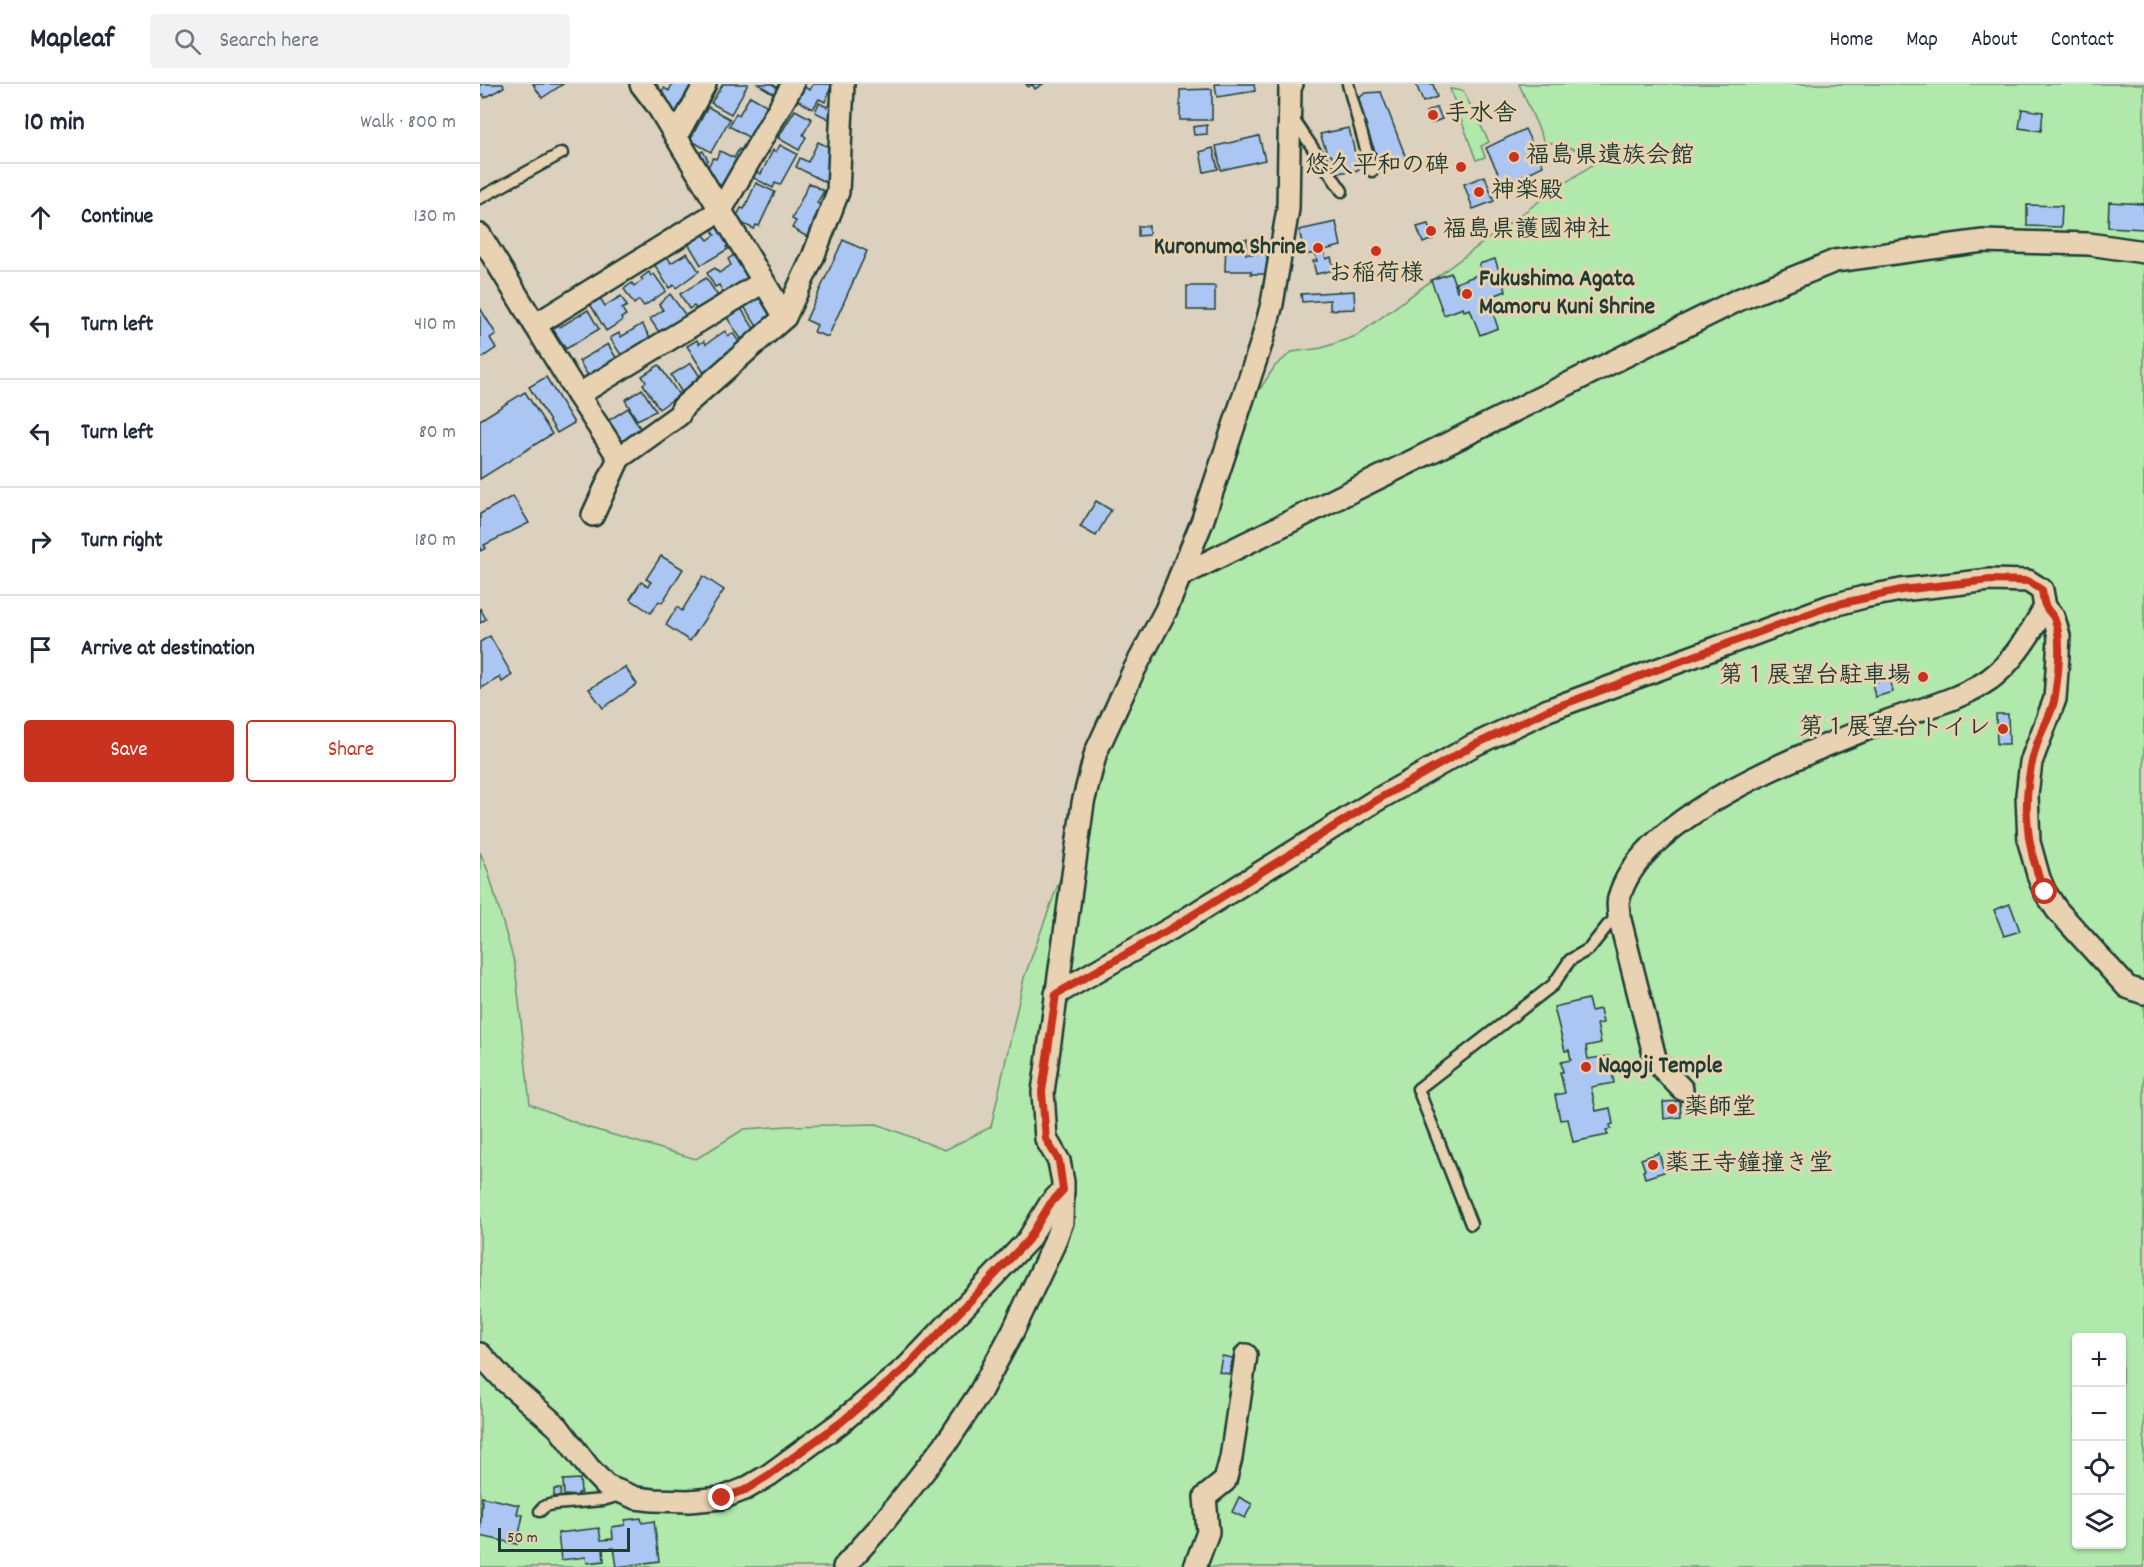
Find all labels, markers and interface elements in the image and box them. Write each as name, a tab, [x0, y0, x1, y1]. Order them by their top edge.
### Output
search box	[150, 14, 570, 68]
text: Mapleaf	[30, 21, 114, 61]
icon: search	[171, 25, 204, 58]
text: Search here	[219, 26, 319, 57]
text: Home	[1829, 26, 1873, 56]
text: Map	[1906, 26, 1938, 56]
text: About	[1971, 26, 2018, 56]
text: Contact	[2051, 26, 2114, 56]
place label: 手水舎	[1445, 98, 1517, 132]
text: 10 min	[24, 105, 84, 142]
marker: 手水舎	[1426, 108, 1440, 122]
text: Walk · 800 m	[360, 109, 456, 137]
place label: 福島県遺族会館	[1526, 140, 1694, 174]
place label: 悠久平和の碑	[1305, 150, 1449, 184]
marker: 福島県遺族会館	[1507, 150, 1521, 164]
marker: 悠久平和の碑	[1454, 160, 1468, 174]
place label: 神楽殿	[1491, 175, 1563, 209]
marker: 神楽殿	[1472, 185, 1486, 199]
icon: ahead	[24, 201, 57, 234]
text: Continue	[81, 202, 153, 233]
text: 130 m	[414, 203, 456, 231]
place label: 福島県護國神社	[1443, 214, 1611, 248]
marker: 福島県護國神社	[1424, 224, 1438, 238]
place label: Kuronuma Shrine	[1154, 231, 1306, 265]
marker: Kuronuma Shrine	[1311, 241, 1325, 255]
marker: お稲荷様	[1369, 244, 1383, 258]
place label: お稲荷様	[1328, 258, 1424, 292]
place label: Fukushima Agata Mamoru Kuni Shrine	[1479, 263, 1656, 325]
marker: Fukushima Agata Mamoru Kuni Shrine	[1460, 287, 1474, 301]
icon: left	[24, 309, 57, 342]
text: Turn left	[81, 310, 153, 341]
text: 410 m	[414, 311, 456, 339]
icon: left	[24, 417, 57, 450]
text: Turn left	[81, 418, 153, 449]
text: 80 m	[419, 419, 456, 447]
icon: right	[24, 525, 57, 558]
text: Turn right	[81, 526, 163, 557]
text: 180 m	[414, 527, 456, 555]
icon: arrive	[24, 633, 57, 666]
text: Arrive at destination	[81, 634, 255, 665]
place label: 第１展望台駐車場	[1719, 660, 1911, 694]
marker: 第１展望台駐車場	[1916, 670, 1930, 684]
place label: 第１展望台トイレ	[1799, 712, 1991, 746]
button: Save	[24, 720, 234, 782]
button: Share	[246, 720, 456, 782]
marker: 第１展望台トイレ	[1996, 722, 2010, 736]
route start	[2031, 878, 2057, 904]
place label: Nagoji Temple	[1598, 1050, 1723, 1084]
marker: Nagoji Temple	[1579, 1060, 1593, 1074]
place label: 薬師堂	[1684, 1092, 1756, 1126]
marker: 薬師堂	[1665, 1102, 1679, 1116]
place label: 薬王寺鐘撞き堂	[1665, 1148, 1833, 1182]
marker: 薬王寺鐘撞き堂	[1646, 1158, 1660, 1172]
map controls	[2072, 1333, 2126, 1549]
button: +	[2072, 1333, 2126, 1387]
button: −	[2072, 1387, 2126, 1441]
button: locate	[2072, 1441, 2126, 1495]
route end	[708, 1484, 734, 1510]
button: layers	[2072, 1495, 2126, 1549]
scale bar	[498, 1525, 630, 1552]
text: 50 m	[507, 1527, 538, 1550]

